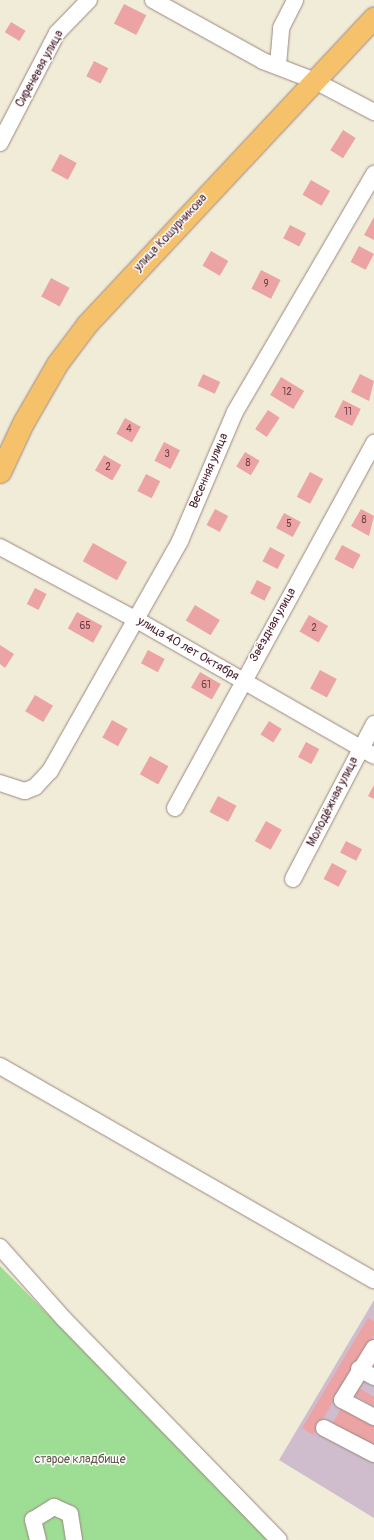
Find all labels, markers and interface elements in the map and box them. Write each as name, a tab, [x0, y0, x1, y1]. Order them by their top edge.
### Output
street label: Сиреневая улица	[13, 28, 67, 110]
street label: улица Кошурникова	[131, 191, 211, 275]
house number: 9	[263, 279, 269, 291]
house number: 12	[282, 387, 292, 399]
house number: 11	[344, 407, 352, 419]
house number: 4	[126, 424, 132, 436]
street label: Весенняя улица	[187, 431, 231, 511]
house number: 3	[164, 449, 170, 461]
house number: 8	[245, 458, 251, 470]
house number: 2	[105, 462, 111, 474]
house number: 8	[361, 515, 367, 527]
house number: 5	[286, 519, 292, 531]
street label: Звёздная улица	[247, 586, 299, 664]
street label: улица 40 лет Октября	[135, 614, 241, 684]
house number: 65	[79, 621, 91, 633]
house number: 2	[311, 623, 317, 635]
house number: 61	[201, 680, 211, 692]
street label: Молодёжная улица	[304, 755, 362, 849]
park label: старое кладбище	[34, 1453, 126, 1467]

